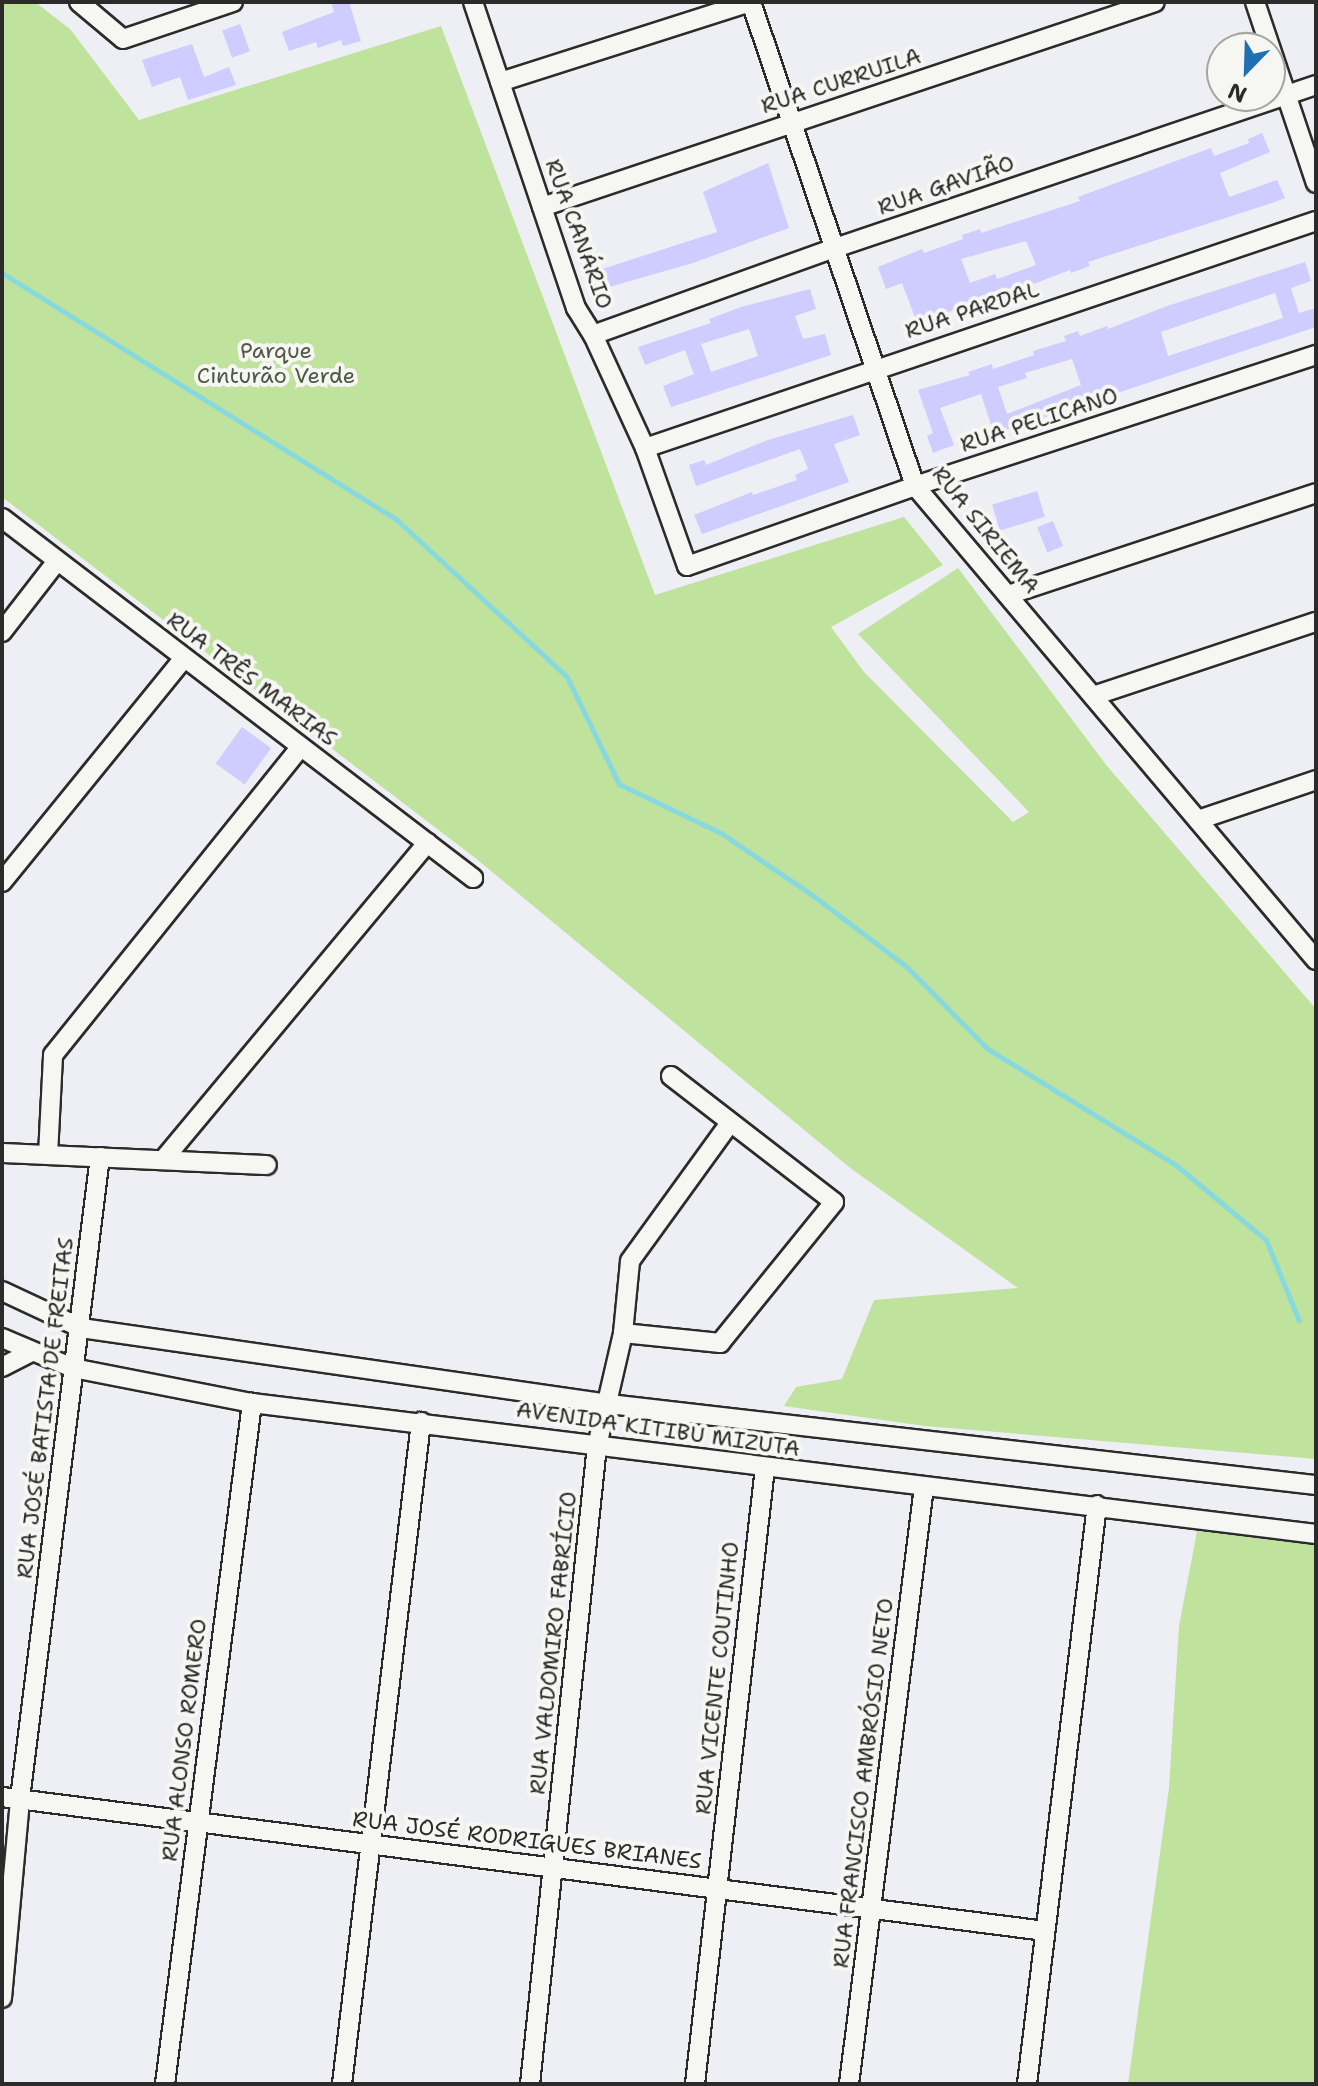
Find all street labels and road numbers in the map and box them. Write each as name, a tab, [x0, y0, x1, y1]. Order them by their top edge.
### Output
street label: RUA CURRUILA	[758, 43, 924, 119]
street label: RUA GAVIÃO	[874, 149, 1018, 221]
street label: RUA CANÁRIO	[540, 155, 618, 313]
street label: RUA PARDAL	[902, 276, 1042, 344]
street label: RUA PELICANO	[957, 382, 1121, 458]
street label: RUA SIRIEMA	[927, 461, 1045, 599]
street label: RUA TRÊS MARIAS	[162, 606, 342, 752]
street label: RUA JOSÉ BATISTA DE FREITAS	[11, 1236, 79, 1580]
street label: AVENIDA KITIBU MIZUTA	[514, 1396, 802, 1462]
street label: RUA VALDOMIRO FABRÍCIO	[524, 1490, 582, 1796]
street label: RUA VICENTE COUTINHO	[690, 1540, 744, 1816]
street label: RUA FRANCISCO AMBRÓSIO NETO	[827, 1596, 899, 1970]
street label: RUA ALONSO ROMERO	[156, 1617, 212, 1863]
street label: RUA JOSÉ RODRIGUES BRIANES	[351, 1805, 703, 1875]

